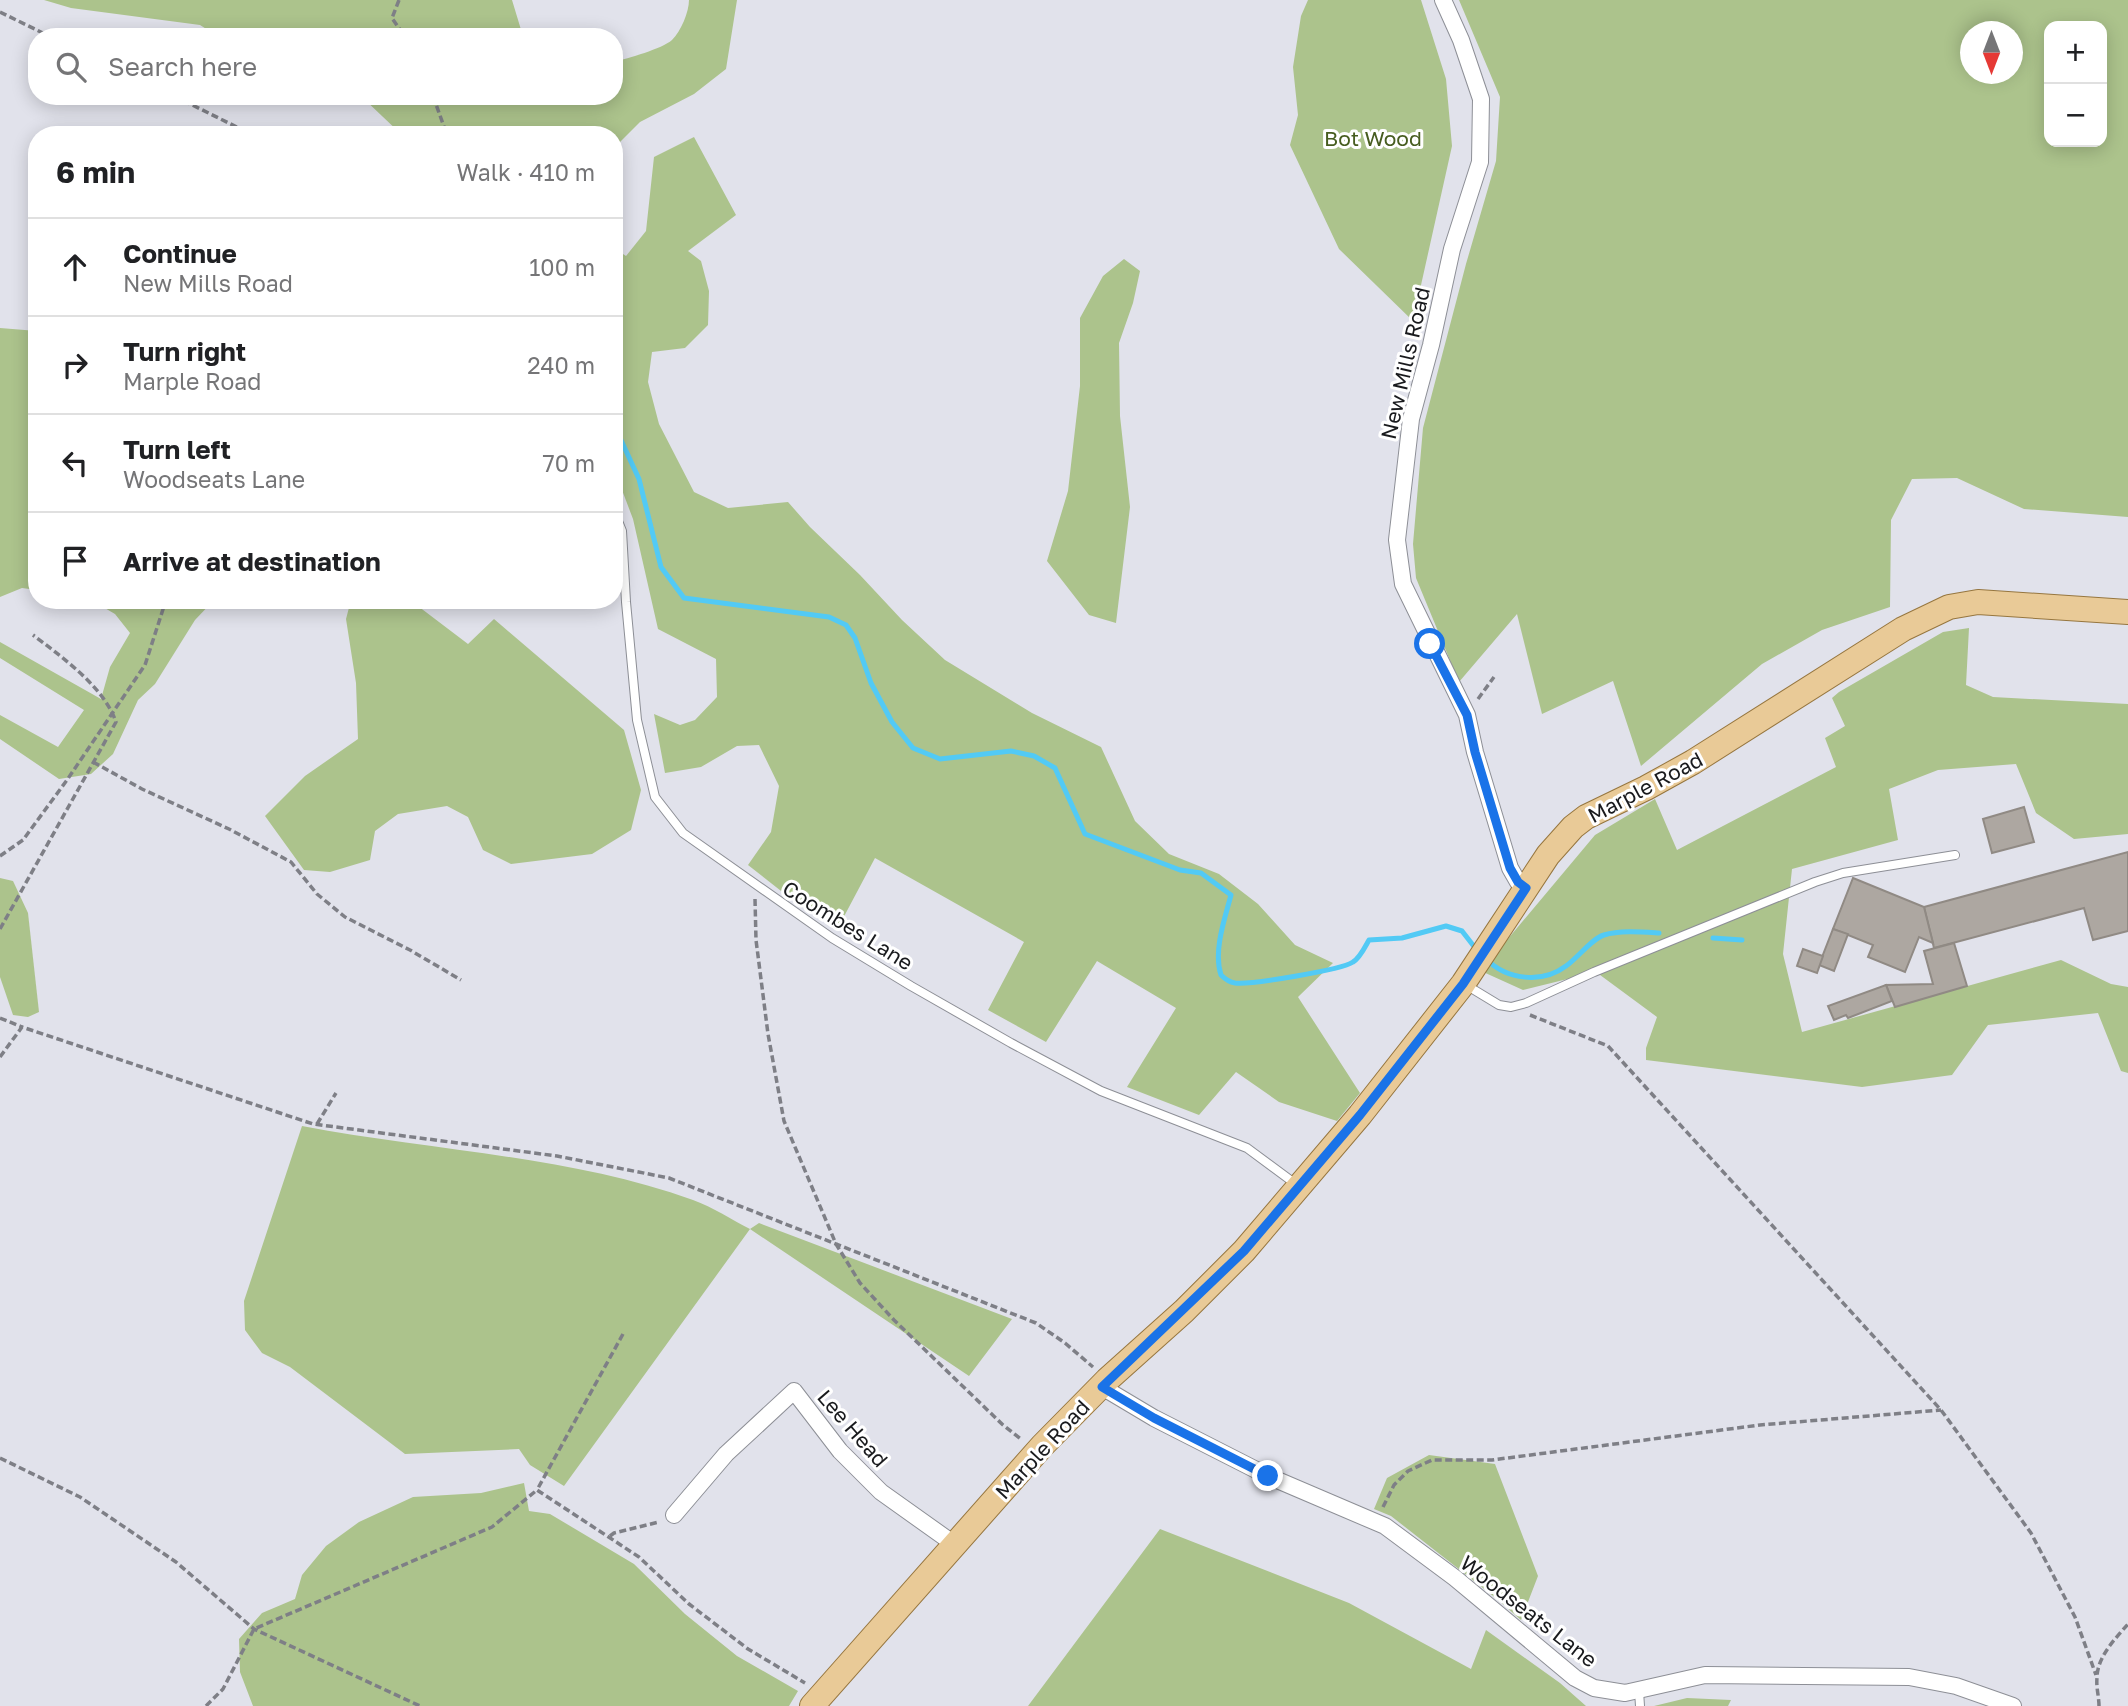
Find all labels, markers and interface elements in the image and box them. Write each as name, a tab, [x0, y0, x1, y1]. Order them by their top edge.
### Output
north arrow	[1960, 21, 2023, 84]
map controls	[2044, 21, 2107, 147]
button: +	[2044, 21, 2107, 84]
search box	[28, 28, 623, 105]
icon: search	[52, 48, 90, 86]
text: Search here	[108, 51, 257, 82]
button: −	[2044, 84, 2107, 147]
park label: Bot Wood	[1324, 125, 1422, 151]
text: 6 min	[56, 154, 135, 190]
text: Walk · 410 m	[457, 158, 595, 186]
text: Continue	[123, 238, 237, 269]
icon: ahead	[56, 248, 94, 286]
text: 100 m	[529, 253, 595, 281]
text: New Mills Road	[123, 269, 293, 297]
street label: New Mills Road	[1375, 284, 1435, 442]
text: Turn right	[123, 336, 246, 367]
icon: right	[56, 346, 94, 384]
text: 240 m	[527, 351, 595, 379]
text: Marple Road	[123, 367, 261, 395]
text: Turn left	[123, 434, 231, 465]
icon: left	[56, 444, 94, 482]
text: 70 m	[542, 449, 595, 477]
text: Woodseats Lane	[123, 465, 305, 493]
icon: arrive	[56, 542, 94, 580]
text: Arrive at destination	[123, 546, 381, 577]
route start	[1414, 628, 1445, 659]
street label: Marple Road	[1583, 746, 1707, 828]
street label: Coombes Lane	[778, 875, 918, 975]
street label: Lee Head	[812, 1384, 894, 1472]
street label: Marple Road	[989, 1394, 1095, 1504]
route end	[1252, 1460, 1283, 1491]
street label: Woodseats Lane	[1455, 1550, 1603, 1672]

